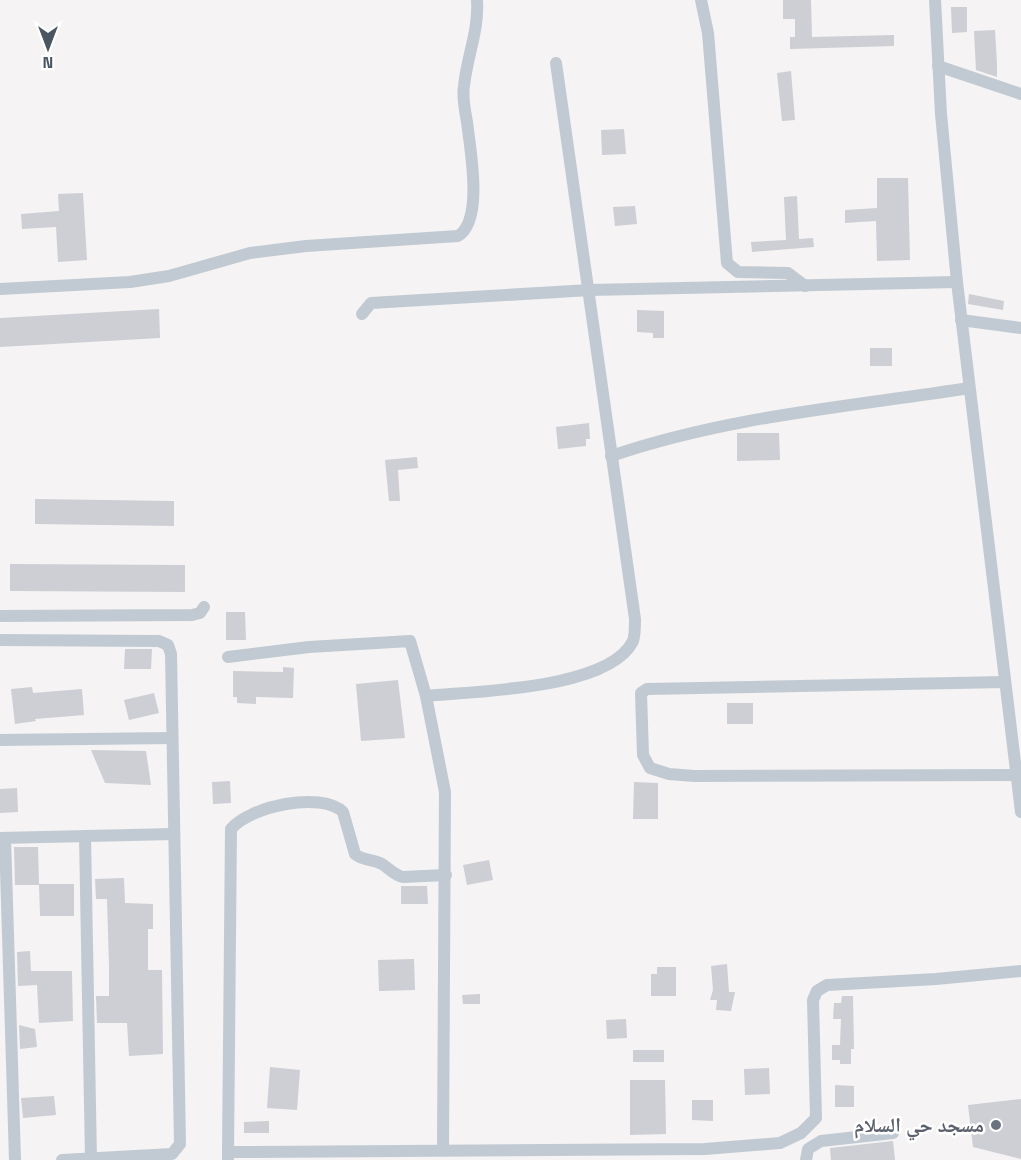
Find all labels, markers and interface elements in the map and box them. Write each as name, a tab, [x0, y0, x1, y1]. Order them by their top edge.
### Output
north arrow	[18, 18, 78, 78]
text: N	[43, 52, 53, 73]
place label: مسجد حي السلام	[854, 1112, 984, 1141]
marker: مسجد حي السلام	[989, 1118, 1003, 1132]

